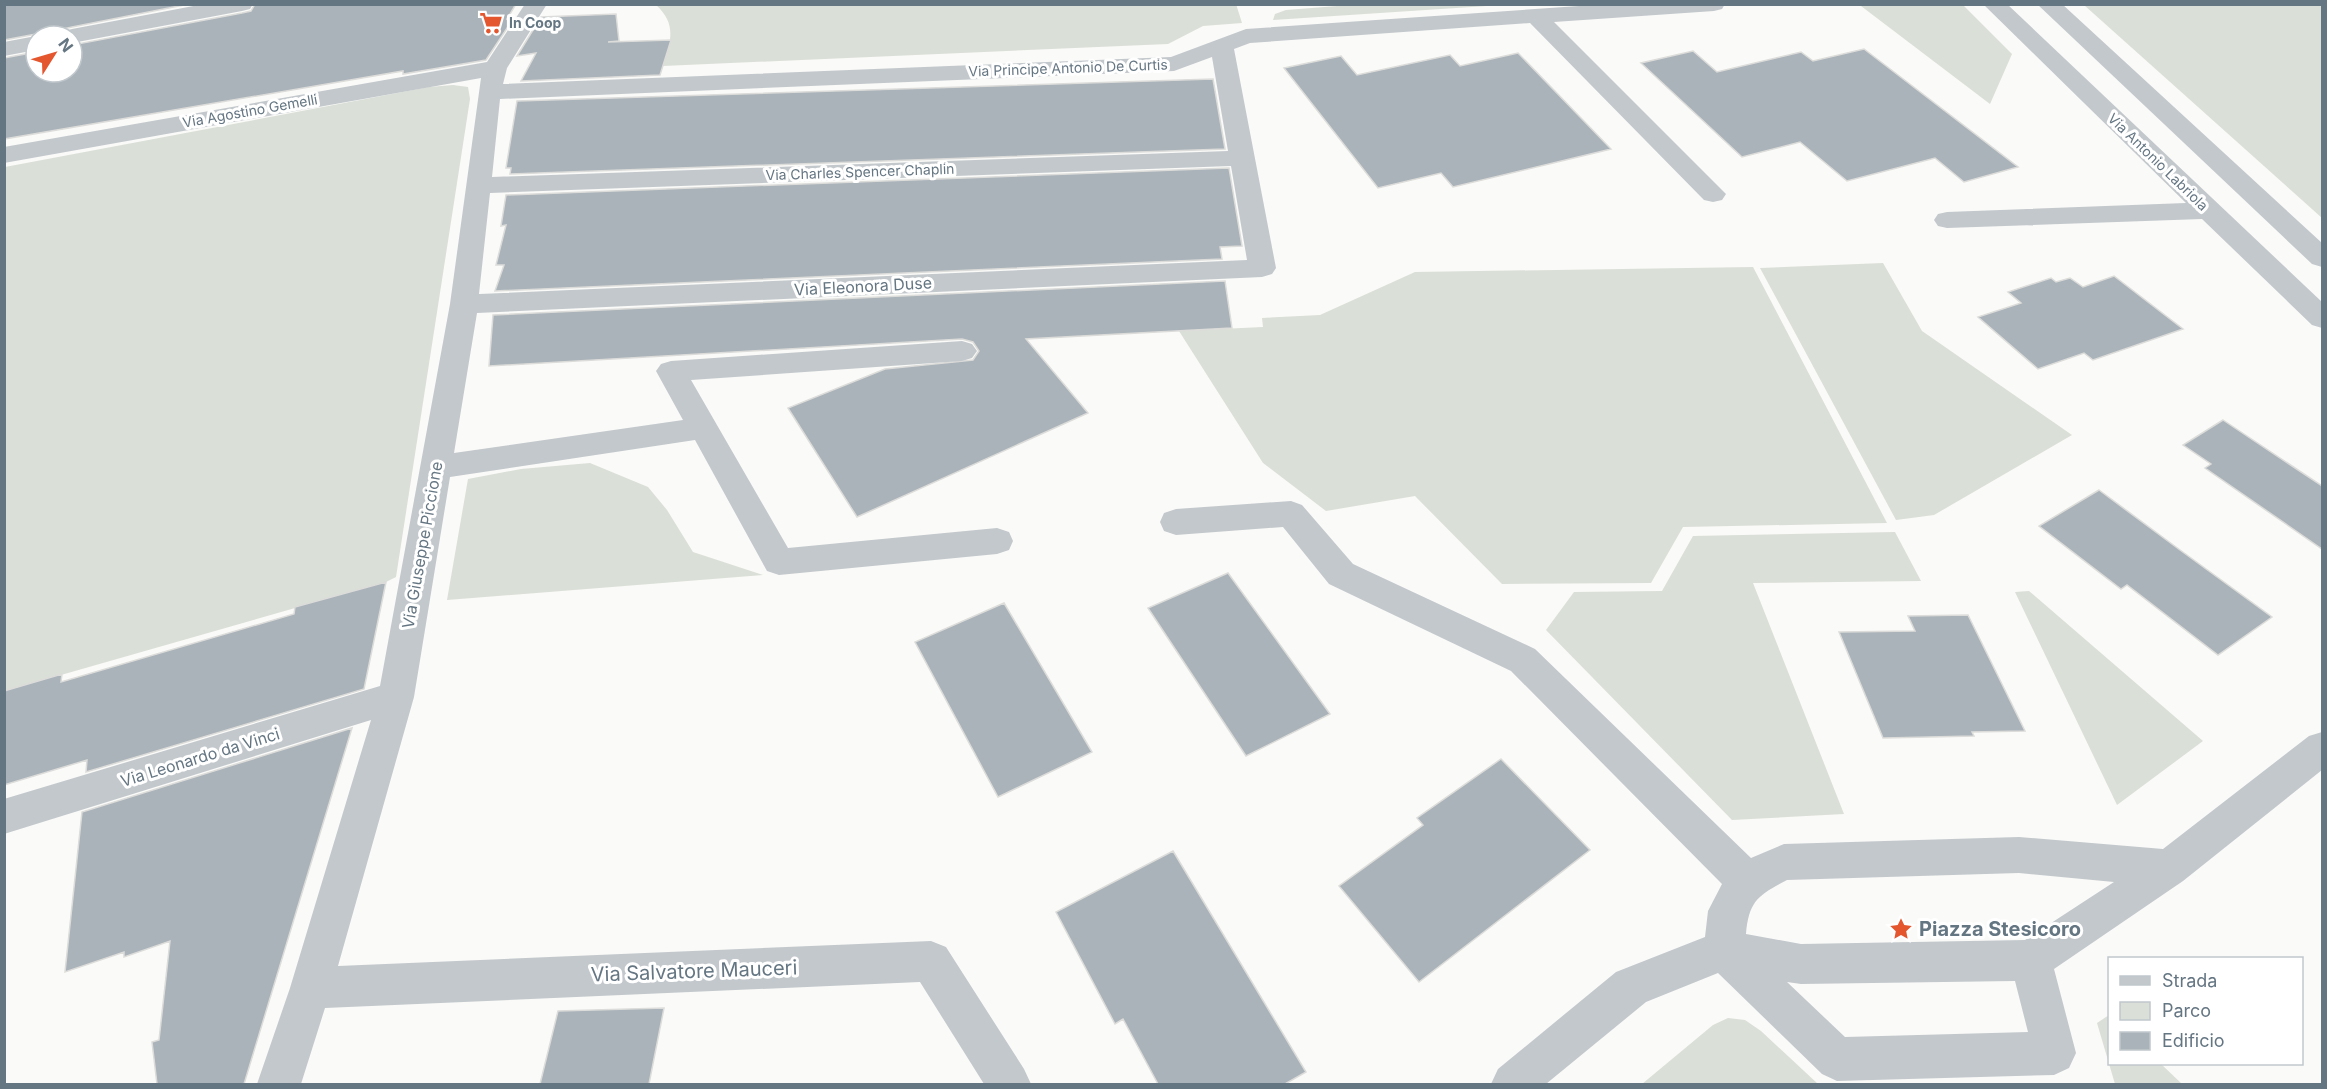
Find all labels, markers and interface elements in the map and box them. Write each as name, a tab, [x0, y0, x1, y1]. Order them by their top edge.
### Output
supermarket icon: In Coop	[478, 10, 504, 36]
place label: In Coop	[509, 14, 561, 31]
north arrow	[24, 24, 84, 84]
text: N	[54, 34, 78, 56]
street label: Via Principe Antonio De Curtis	[968, 56, 1168, 79]
street label: Via Agostino Gemelli	[181, 90, 319, 131]
street label: Via Antonio Labriola	[2105, 110, 2212, 214]
street label: Via Charles Spencer Chaplin	[765, 160, 955, 183]
street label: Via Eleonora Duse	[793, 272, 933, 300]
street label: Via Giuseppe Piccione	[397, 460, 447, 630]
street label: Via Leonardo da Vinci	[118, 723, 282, 791]
place icon: Piazza Stesicoro	[1888, 916, 1914, 942]
place label: Piazza Stesicoro	[1919, 917, 2081, 941]
street label: Via Salvatore Mauceri	[590, 955, 798, 987]
legend	[2108, 957, 2303, 1065]
text: Strada	[2162, 970, 2217, 991]
text: Parco	[2162, 1000, 2211, 1021]
text: Edificio	[2162, 1030, 2225, 1051]

